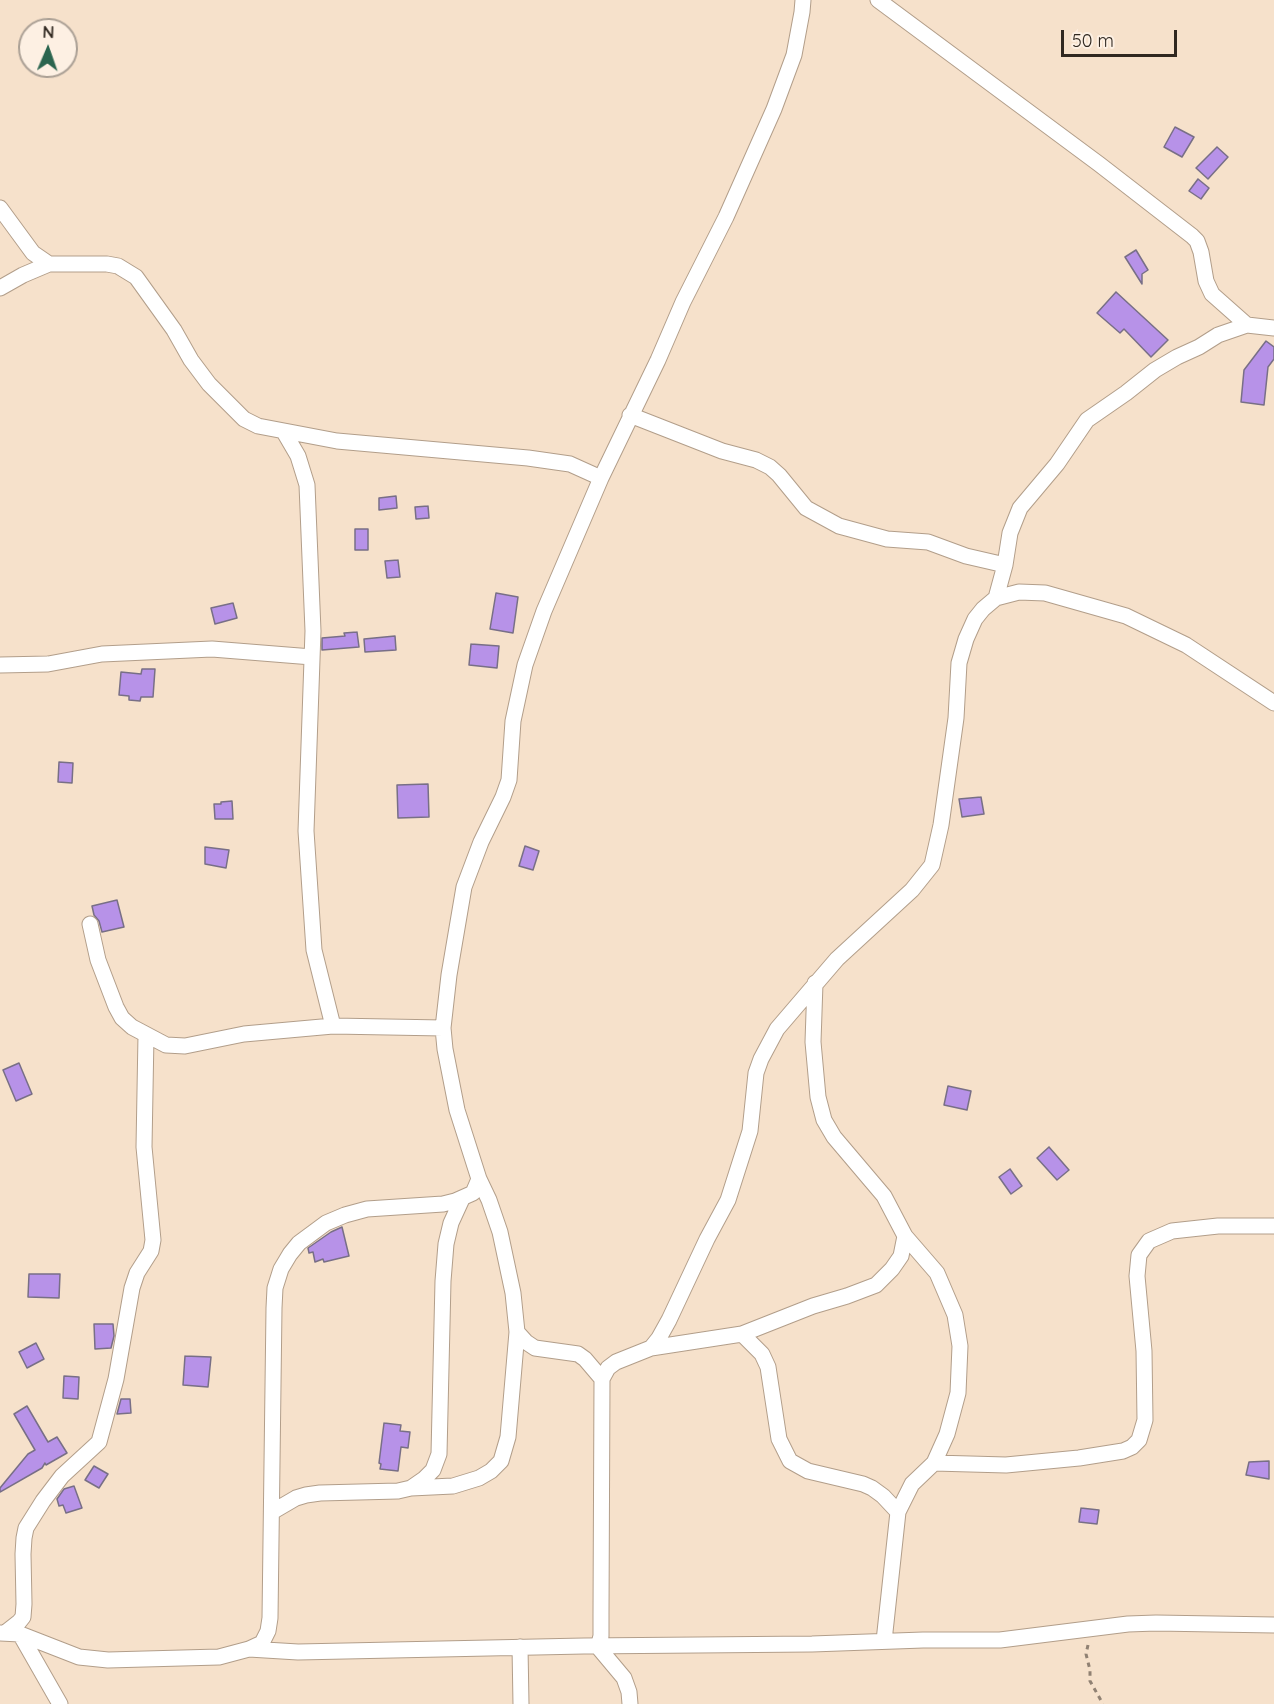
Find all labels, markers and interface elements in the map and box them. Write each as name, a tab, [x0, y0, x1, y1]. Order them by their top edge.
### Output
north arrow	[18, 18, 78, 78]
scale bar	[1064, 18, 1180, 56]
text: N	[42, 22, 55, 42]
text: 50 m	[1072, 29, 1114, 52]

